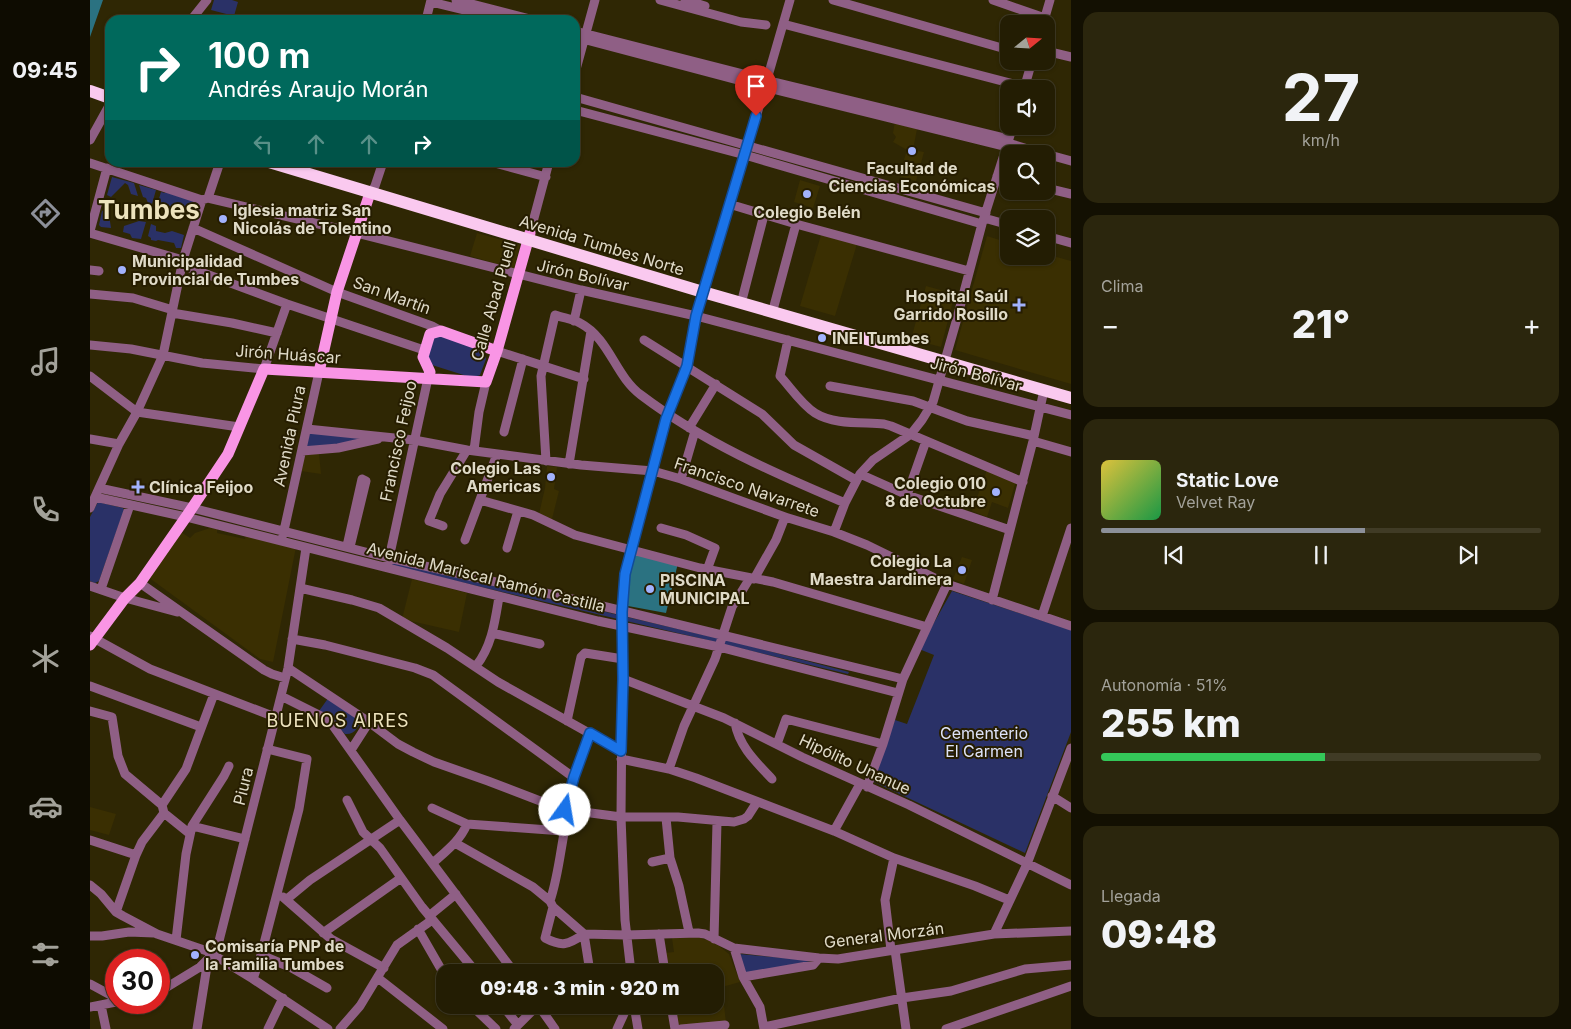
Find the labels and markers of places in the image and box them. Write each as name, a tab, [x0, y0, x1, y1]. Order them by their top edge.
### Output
pin	[735, 65, 777, 116]
marker: Facultad de Ciencias Económicas	[906, 145, 918, 157]
place label: Facultad de Ciencias Económicas	[829, 158, 996, 196]
marker: Colegio Belén	[801, 188, 813, 200]
place label: Iglesia matriz San Nicolás de Tolentino	[233, 200, 392, 238]
place label: Colegio Belén	[753, 202, 861, 222]
marker: Iglesia matriz San Nicolás de Tolentino	[217, 213, 229, 225]
place label: Municipalidad Provincial de Tumbes	[132, 251, 299, 289]
marker: Municipalidad Provincial de Tumbes	[116, 264, 128, 276]
place label: Hospital Saúl Garrido Rosillo	[894, 286, 1008, 324]
marker: Hospital Saúl Garrido Rosillo	[1012, 298, 1026, 312]
place label: INEI Tumbes	[832, 328, 929, 348]
marker: INEI Tumbes	[816, 332, 828, 344]
place label: Colegio Las Americas	[450, 458, 541, 496]
marker: Colegio Las Americas	[545, 471, 557, 483]
place label: Colegio 010 8 de Octubre	[885, 473, 986, 511]
place label: Clínica Feijoo	[149, 477, 253, 497]
marker: Clínica Feijoo	[131, 480, 145, 494]
marker: Colegio 010 8 de Octubre	[990, 486, 1002, 498]
place label: Colegio La Maestra Jardinera	[810, 551, 952, 589]
marker: Colegio La Maestra Jardinera	[956, 564, 968, 576]
place label: PISCINA MUNICIPAL	[660, 570, 750, 608]
marker: PISCINA MUNICIPAL	[644, 583, 656, 595]
place label: Comisaría PNP de la Familia Tumbes	[205, 936, 344, 974]
marker: Comisaría PNP de la Familia Tumbes	[189, 949, 201, 961]

